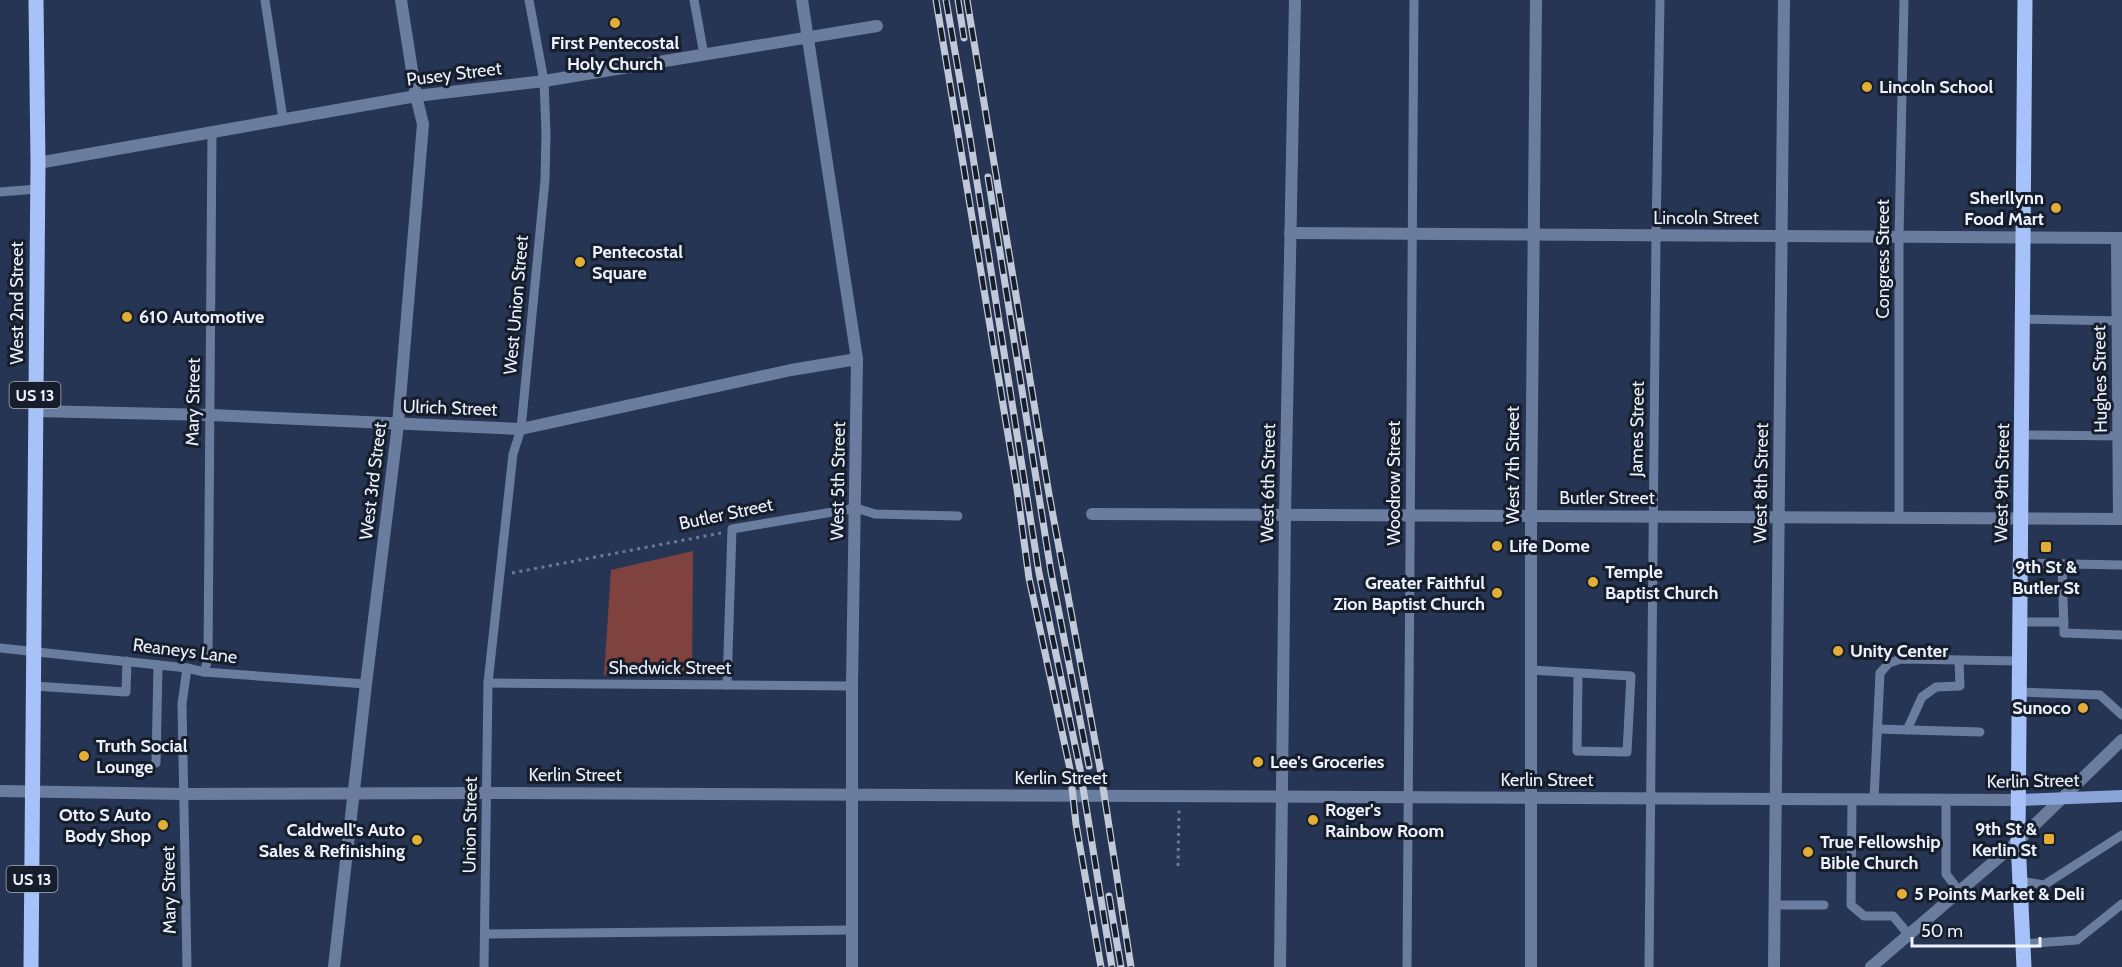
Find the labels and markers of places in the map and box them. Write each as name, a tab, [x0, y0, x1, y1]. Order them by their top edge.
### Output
marker: First Pentecostal Holy Church	[608, 16, 622, 30]
place label: First Pentecostal Holy Church	[551, 32, 679, 75]
place label: Lincoln School	[1879, 76, 1993, 98]
marker: Lincoln School	[1860, 80, 1874, 94]
place label: Sherllynn Food Mart	[1964, 187, 2044, 230]
marker: Sherllynn Food Mart	[2049, 201, 2063, 215]
place label: Pentecostal Square	[592, 241, 683, 284]
marker: Pentecostal Square	[573, 255, 587, 269]
place label: 610 Automotive	[139, 306, 264, 328]
marker: 610 Automotive	[120, 310, 134, 324]
place label: Life Dome	[1509, 535, 1590, 557]
marker: Life Dome	[1490, 539, 1504, 553]
marker: 9th St & Butler St	[2039, 540, 2053, 554]
place label: 9th St & Butler St	[2012, 556, 2080, 599]
place label: Temple Baptist Church	[1605, 561, 1718, 604]
place label: Greater Faithful Zion Baptist Church	[1333, 572, 1485, 615]
marker: Temple Baptist Church	[1586, 575, 1600, 589]
marker: Greater Faithful Zion Baptist Church	[1490, 586, 1504, 600]
place label: Unity Center	[1850, 640, 1948, 662]
marker: Unity Center	[1831, 644, 1845, 658]
place label: Sunoco	[2012, 697, 2071, 719]
marker: Sunoco	[2076, 701, 2090, 715]
place label: Truth Social Lounge	[96, 735, 188, 778]
marker: Truth Social Lounge	[77, 749, 91, 763]
place label: Lee's Groceries	[1270, 751, 1385, 773]
marker: Lee's Groceries	[1251, 755, 1265, 769]
place label: Roger's Rainbow Room	[1325, 799, 1444, 842]
place label: Otto S Auto Body Shop	[59, 804, 151, 847]
marker: Roger's Rainbow Room	[1306, 813, 1320, 827]
marker: Otto S Auto Body Shop	[156, 818, 170, 832]
place label: 9th St & Kerlin St	[1972, 818, 2038, 861]
place label: Caldwell's Auto Sales & Refinishing	[259, 819, 405, 862]
place label: True Fellowship Bible Church	[1820, 831, 1941, 874]
marker: 9th St & Kerlin St	[2042, 832, 2056, 846]
marker: Caldwell's Auto Sales & Refinishing	[410, 833, 424, 847]
marker: True Fellowship Bible Church	[1801, 845, 1815, 859]
place label: 5 Points Market & Deli	[1914, 883, 2085, 905]
marker: 5 Points Market & Deli	[1895, 887, 1909, 901]

